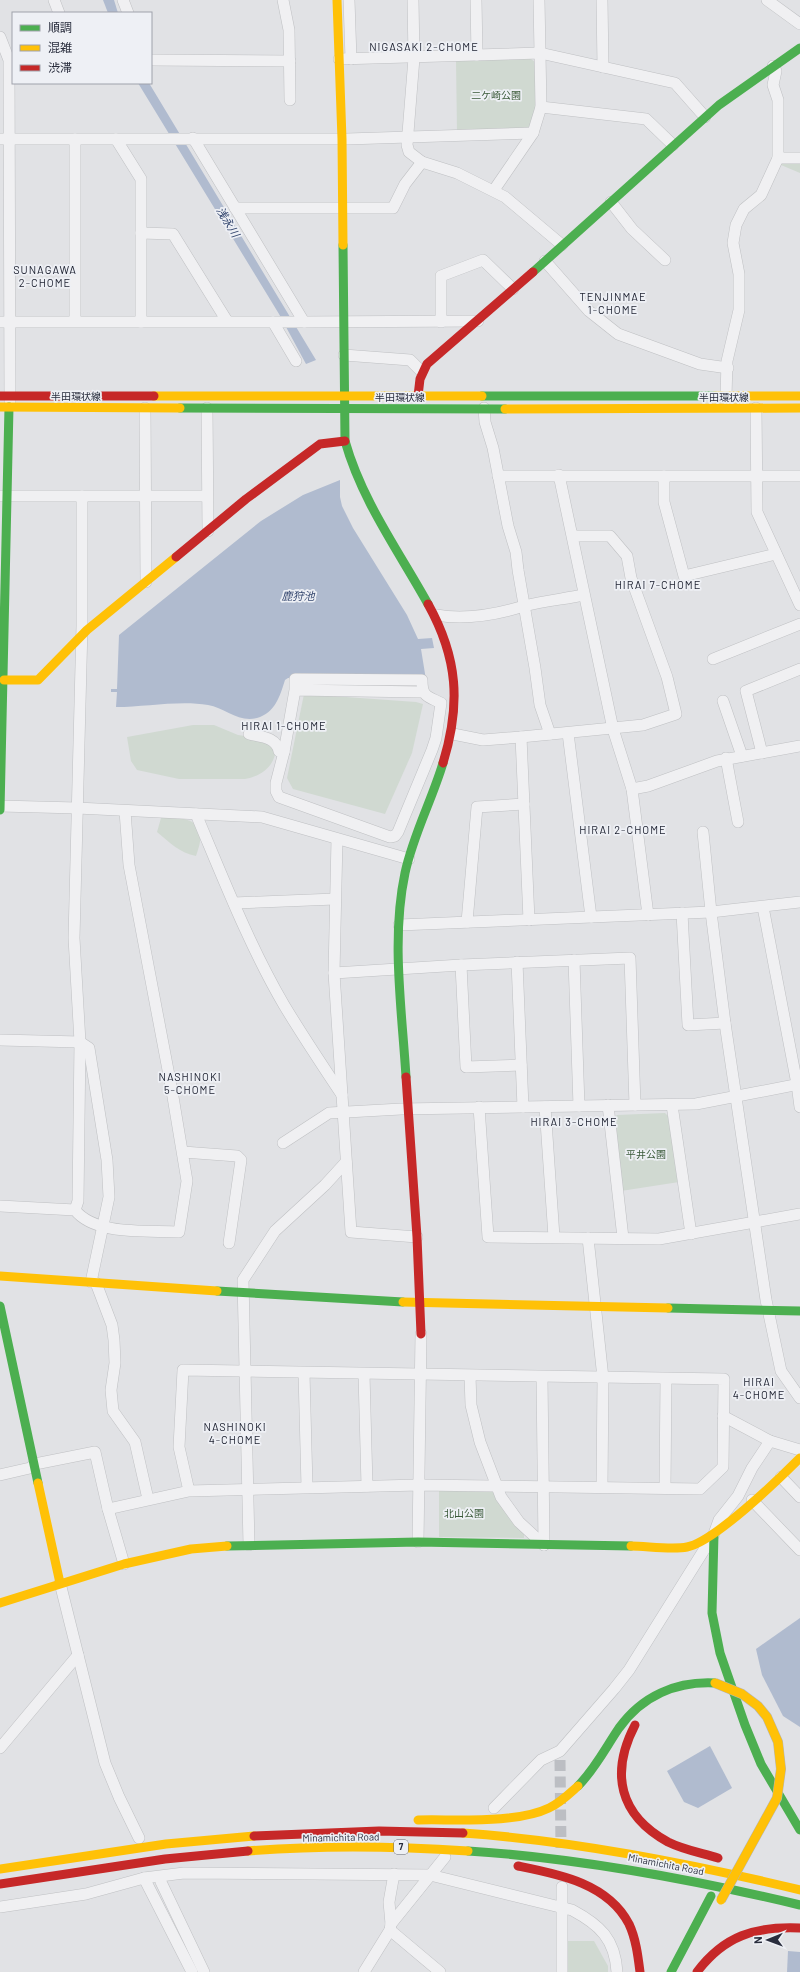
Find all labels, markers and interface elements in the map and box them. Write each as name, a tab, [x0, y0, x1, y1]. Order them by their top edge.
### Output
legend	[12, 12, 152, 84]
text: 順調	[48, 20, 72, 34]
text: 混雑	[48, 40, 72, 54]
district label: NIGASAKI 2-CHOME	[369, 40, 479, 53]
text: 渋滞	[48, 60, 72, 74]
park label: 二ケ崎公園	[471, 89, 521, 101]
water label: 浅永川	[214, 204, 243, 240]
district label: SUNAGAWA 2-CHOME	[13, 263, 77, 289]
district label: TENJINMAE 1-CHOME	[579, 290, 647, 316]
street label: 半田環状線	[51, 390, 101, 402]
street label: 半田環状線	[375, 391, 425, 403]
street label: 半田環状線	[699, 391, 749, 403]
district label: HIRAI 7-CHOME	[615, 578, 701, 591]
water label: 鹿狩池	[282, 589, 315, 602]
district label: HIRAI 1-CHOME	[241, 719, 327, 732]
district label: HIRAI 2-CHOME	[579, 823, 667, 836]
district label: NASHINOKI 5-CHOME	[158, 1070, 222, 1096]
district label: HIRAI 3-CHOME	[530, 1115, 618, 1128]
park label: 平井公園	[626, 1148, 666, 1160]
district label: HIRAI 4-CHOME	[733, 1375, 785, 1401]
district label: NASHINOKI 4-CHOME	[203, 1420, 267, 1446]
park label: 北山公園	[444, 1507, 484, 1519]
street label: Minamichita Road	[302, 1830, 380, 1844]
road number: 7	[394, 1840, 408, 1854]
street label: Minamichita Road	[627, 1851, 705, 1877]
north arrow	[748, 1920, 788, 1960]
text: N	[751, 1936, 764, 1944]

